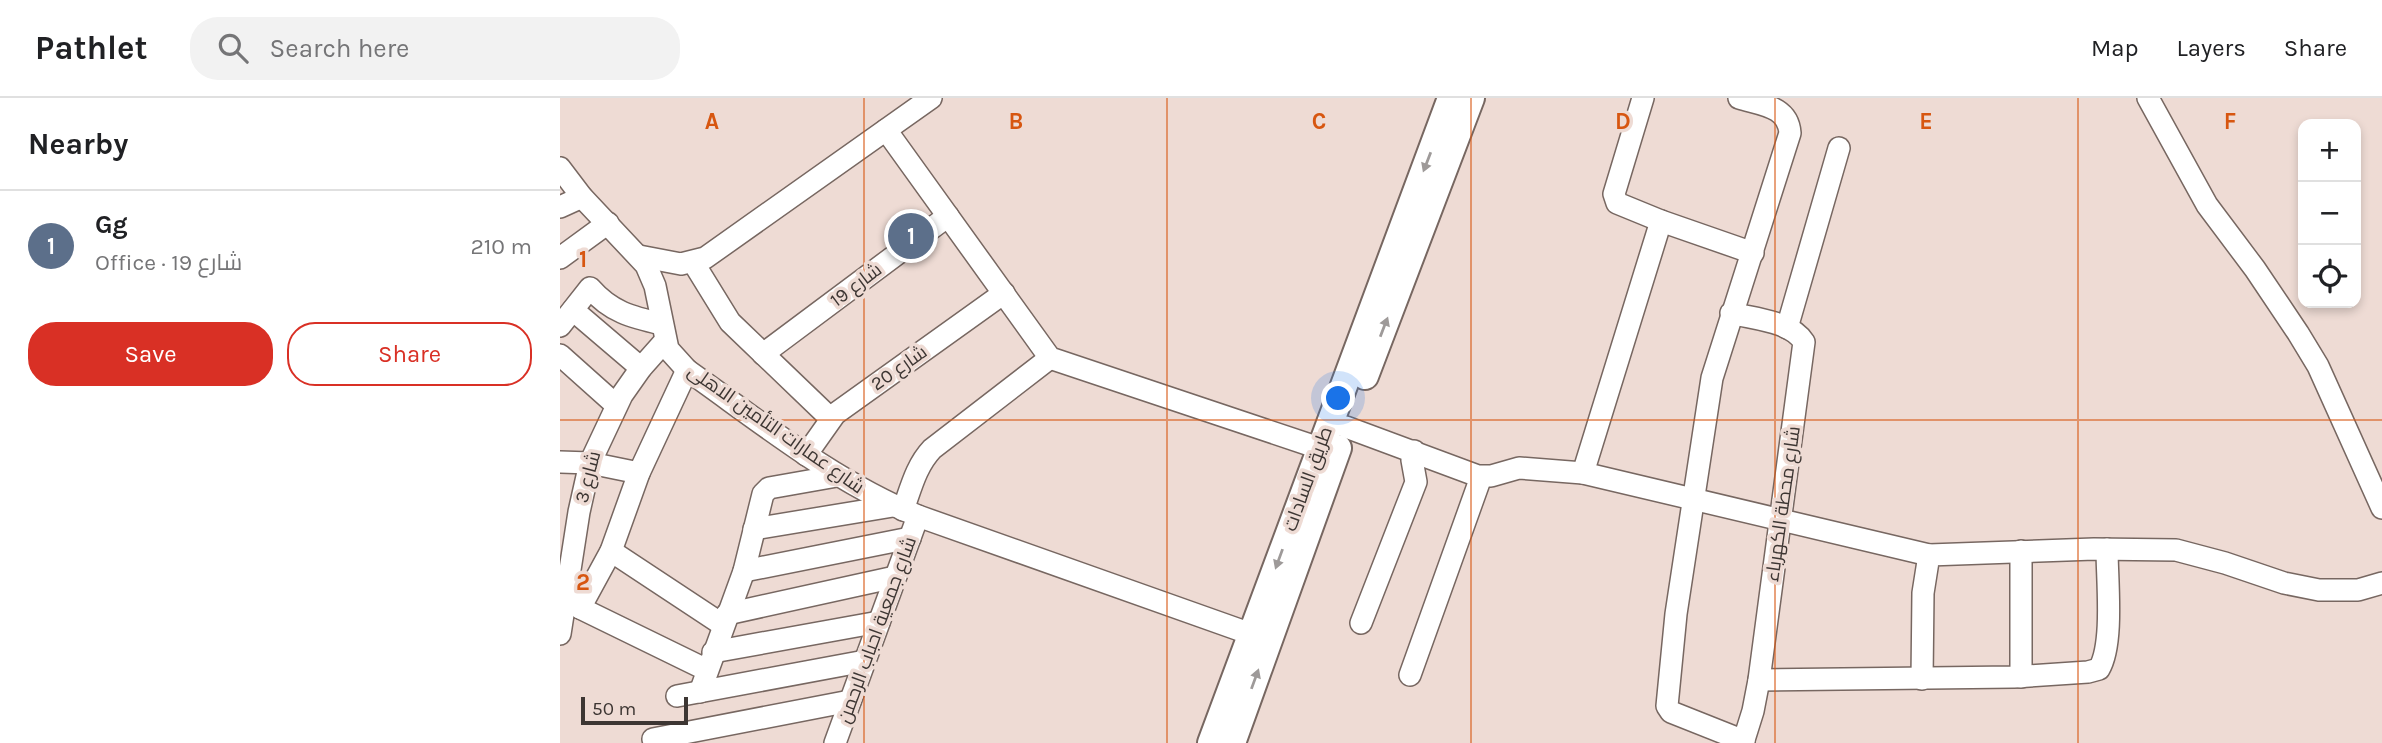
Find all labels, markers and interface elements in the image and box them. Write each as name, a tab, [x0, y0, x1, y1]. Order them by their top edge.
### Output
search box	[190, 17, 680, 80]
text: Pathlet	[35, 29, 148, 67]
icon: search	[214, 29, 252, 67]
text: Search here	[270, 33, 409, 64]
text: Map	[2091, 34, 2139, 62]
text: Layers	[2177, 34, 2246, 62]
text: Share	[2284, 34, 2347, 62]
text: A	[705, 108, 719, 135]
text: B	[1009, 108, 1023, 135]
text: C	[1312, 108, 1326, 135]
text: D	[1615, 108, 1631, 135]
text: E	[1919, 108, 1933, 135]
text: F	[2224, 108, 2236, 135]
map controls	[2298, 119, 2361, 308]
button: +	[2298, 119, 2361, 182]
text: Nearby	[28, 126, 128, 162]
one-way arrow	[1421, 151, 1432, 172]
button: −	[2298, 182, 2361, 245]
text: Gg	[95, 209, 128, 240]
pin: 1	[888, 210, 934, 262]
text: 1	[47, 233, 55, 260]
text: 210 m	[470, 233, 532, 260]
button: locate	[2298, 245, 2361, 308]
text: 1	[579, 246, 587, 273]
text: Office · شارع 19	[95, 249, 242, 276]
street label: شارع 19	[826, 259, 887, 313]
one-way arrow	[1379, 317, 1390, 338]
button: Save	[28, 322, 273, 386]
button: Share	[287, 322, 532, 386]
street label: شارع 20	[867, 341, 933, 397]
street label: شارع عمارات التأمين الاهلى	[682, 359, 869, 500]
your location	[1321, 381, 1355, 415]
street label: طريق السادات	[1279, 424, 1338, 535]
street label: شارع محطة الكهرباء	[1761, 425, 1807, 583]
street label: شارع 3	[571, 449, 607, 506]
street label: شارع جمعية احباب الرحمن	[833, 534, 923, 727]
one-way arrow	[1273, 548, 1284, 569]
text: 2	[576, 569, 590, 596]
one-way arrow	[1250, 668, 1261, 689]
scale bar	[581, 694, 688, 726]
text: 50 m	[592, 698, 636, 720]

